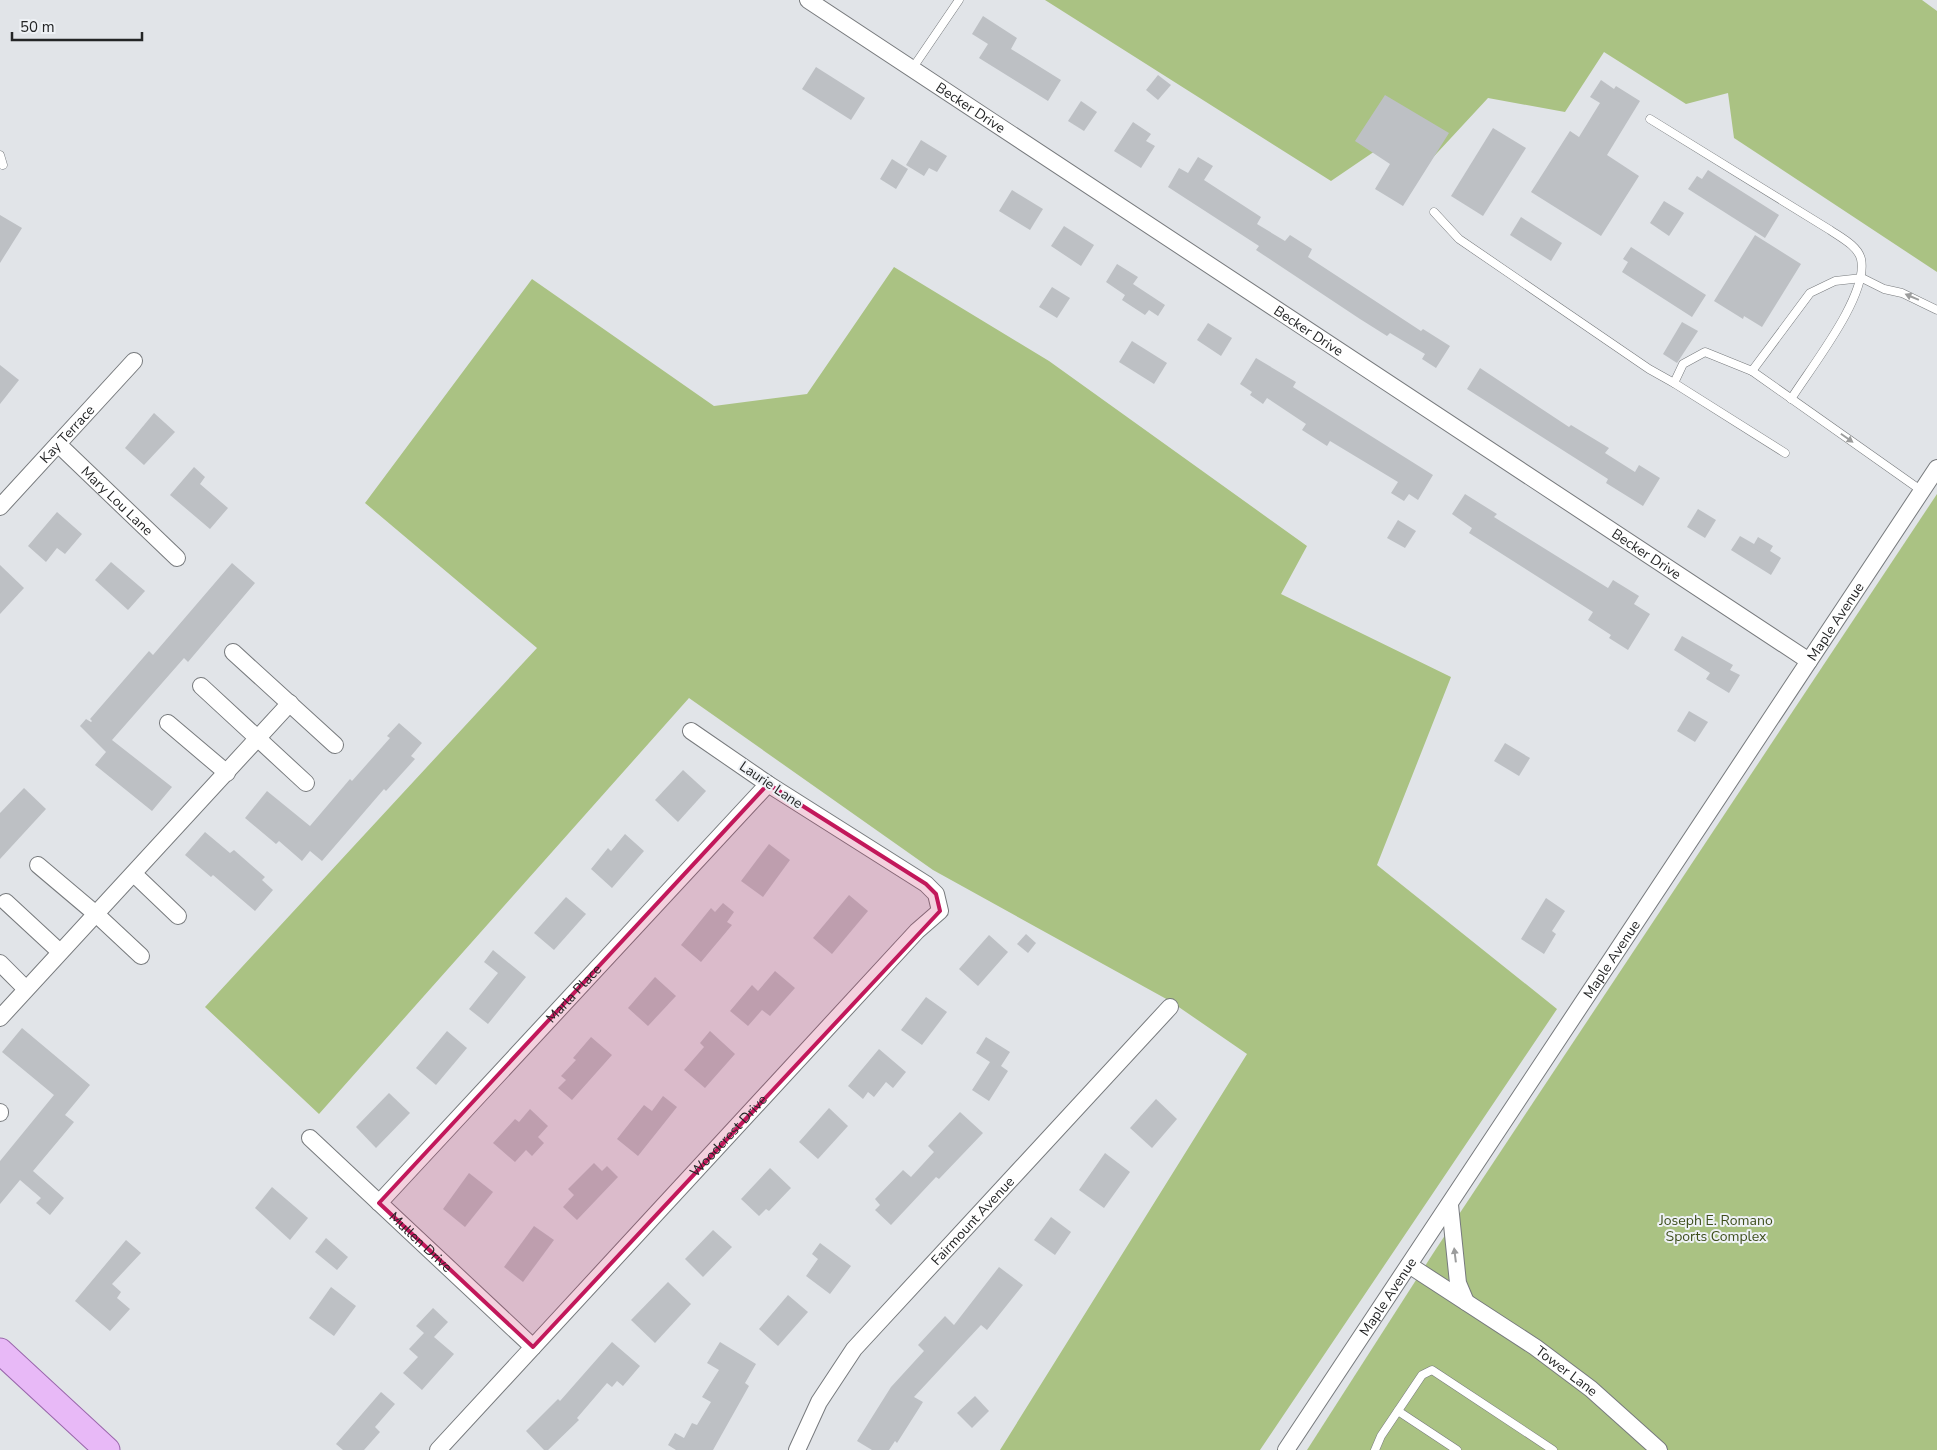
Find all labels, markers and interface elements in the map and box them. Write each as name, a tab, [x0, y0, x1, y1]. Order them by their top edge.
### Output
scale bar	[12, 10, 142, 42]
text: 50 m	[20, 17, 55, 37]
street label: Becker Drive	[932, 78, 1009, 137]
one-way arrow	[1905, 292, 1919, 300]
street label: Becker Drive	[1270, 301, 1347, 360]
street label: Kay Terrace	[35, 401, 99, 467]
one-way arrow	[1840, 433, 1854, 443]
street label: Mary Lou Lane	[77, 462, 157, 540]
street label: Becker Drive	[1608, 524, 1685, 584]
street label: Maple Avenue	[1802, 579, 1868, 664]
street label: Laurie Lane	[736, 757, 806, 813]
street label: Maple Avenue	[1579, 916, 1644, 1002]
street label: Marla Place	[542, 960, 606, 1027]
street label: Woodcrest Drive	[685, 1090, 771, 1181]
street label: Fairmount Avenue	[927, 1172, 1019, 1269]
street label: Mullen Drive	[385, 1208, 457, 1276]
park label: Joseph E. Romano Sports Complex	[1658, 1211, 1773, 1246]
one-way arrow	[1451, 1246, 1459, 1262]
street label: Maple Avenue	[1355, 1254, 1421, 1340]
street label: Tower Lane	[1532, 1341, 1602, 1400]

